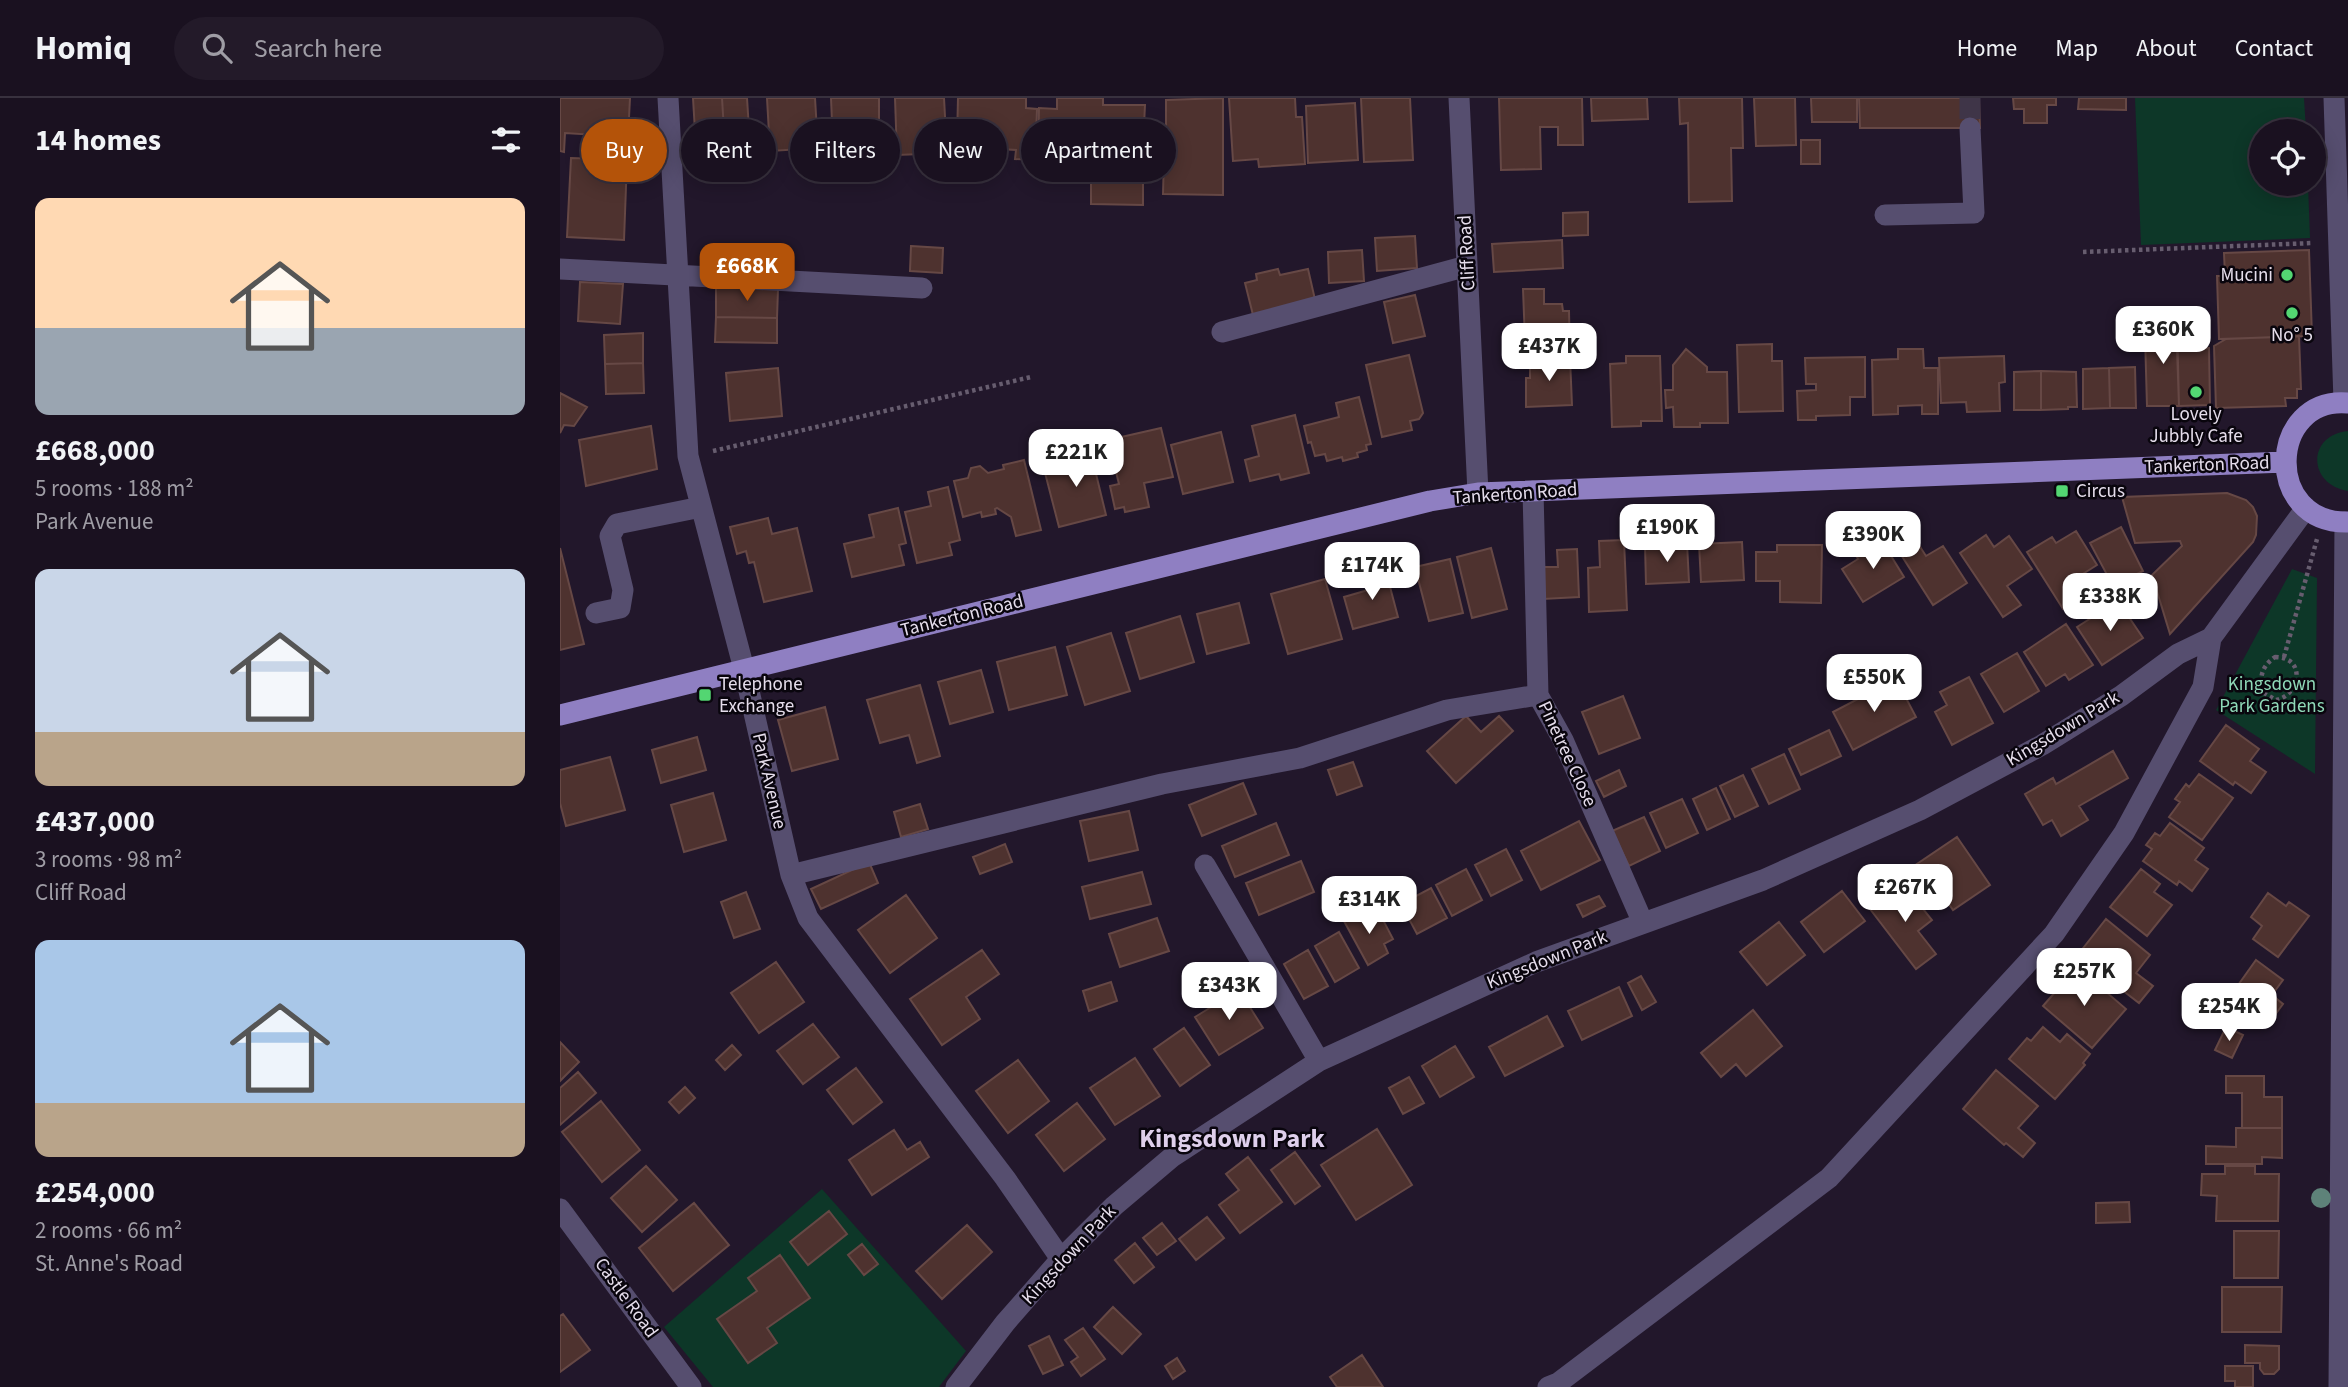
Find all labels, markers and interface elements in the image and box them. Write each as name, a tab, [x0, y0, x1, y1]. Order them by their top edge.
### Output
search box	[174, 17, 664, 80]
text: Homiq	[35, 25, 132, 72]
icon: search	[198, 29, 236, 67]
text: Search here	[254, 30, 382, 67]
text: Home	[1957, 31, 2017, 66]
text: Map	[2055, 31, 2098, 66]
text: About	[2136, 31, 2197, 66]
text: Contact	[2235, 31, 2313, 66]
text: 14 homes	[35, 119, 161, 162]
chip: Buy	[581, 119, 667, 182]
chip: Rent	[681, 119, 776, 182]
chip: Filters	[790, 119, 900, 182]
chip: New	[914, 119, 1007, 182]
chip: Apartment	[1021, 119, 1176, 182]
map controls	[2249, 119, 2326, 196]
button: locate	[2249, 119, 2326, 196]
icon: filters	[487, 121, 525, 159]
street label: Cliff Road	[1452, 214, 1482, 292]
icon: home	[217, 243, 343, 369]
pin: £668K	[698, 244, 796, 303]
text: £668K	[716, 249, 778, 282]
place label: Mucini	[2220, 262, 2273, 289]
marker: Mucini	[2279, 267, 2295, 283]
marker: No° 5	[2284, 305, 2300, 321]
pin: £360K	[2114, 306, 2212, 366]
text: £360K	[2132, 312, 2194, 345]
place label: No° 5	[2271, 322, 2313, 349]
pin: £437K	[1500, 324, 1598, 383]
text: £437K	[1518, 329, 1580, 362]
marker: Lovely Jubbly Cafe	[2188, 384, 2204, 400]
place label: Lovely Jubbly Cafe	[2149, 401, 2243, 450]
text: £668,000	[35, 429, 155, 472]
pin: £221K	[1027, 430, 1125, 489]
text: £221K	[1045, 435, 1107, 468]
street label: Tankerton Road	[2144, 449, 2270, 481]
text: 5 rooms · 188 m²	[35, 472, 194, 505]
street label: Tankerton Road	[1452, 476, 1578, 512]
place label: Circus	[2076, 478, 2125, 505]
marker: Circus	[2054, 483, 2070, 499]
pin: £190K	[1618, 504, 1716, 564]
text: Park Avenue	[35, 505, 153, 538]
text: £190K	[1636, 510, 1698, 543]
pin: £390K	[1824, 512, 1922, 571]
text: £390K	[1842, 517, 1904, 550]
pin: £174K	[1323, 542, 1421, 602]
text: £174K	[1341, 548, 1403, 581]
pin: £338K	[2061, 574, 2159, 633]
text: £338K	[2079, 579, 2141, 612]
street label: Tankerton Road	[898, 588, 1026, 644]
icon: home	[217, 614, 343, 740]
pin: £550K	[1825, 654, 1923, 714]
text: £550K	[1843, 660, 1905, 693]
place label: Telephone Exchange	[719, 671, 803, 720]
park label: Kingsdown Park Gardens	[2219, 671, 2325, 720]
street label: Kingsdown Park	[2001, 684, 2125, 773]
marker: Telephone Exchange	[697, 687, 713, 703]
street label: Pinetree Close	[1531, 697, 1603, 811]
street label: Park Avenue	[745, 730, 793, 832]
text: £437,000	[35, 800, 155, 843]
text: 3 rooms · 98 m²	[35, 843, 182, 876]
pin: £267K	[1856, 864, 1954, 924]
text: £267K	[1874, 870, 1936, 903]
text: Cliff Road	[35, 876, 127, 909]
pin: £314K	[1320, 876, 1418, 936]
text: £314K	[1338, 882, 1400, 915]
street label: Kingsdown Park	[1483, 923, 1612, 996]
pin: £257K	[2035, 948, 2133, 1008]
text: £257K	[2053, 954, 2115, 987]
pin: £343K	[1180, 962, 1278, 1022]
text: £343K	[1198, 968, 1260, 1001]
pin: £254K	[2180, 984, 2278, 1043]
icon: home	[217, 985, 343, 1111]
text: £254K	[2198, 989, 2260, 1022]
district label: Kingsdown Park	[1139, 1120, 1326, 1157]
text: £254,000	[35, 1171, 155, 1214]
street label: Kingsdown Park	[1016, 1199, 1123, 1311]
text: 2 rooms · 66 m²	[35, 1214, 182, 1247]
text: St. Anne's Road	[35, 1247, 183, 1280]
street label: Castle Road	[588, 1252, 664, 1344]

